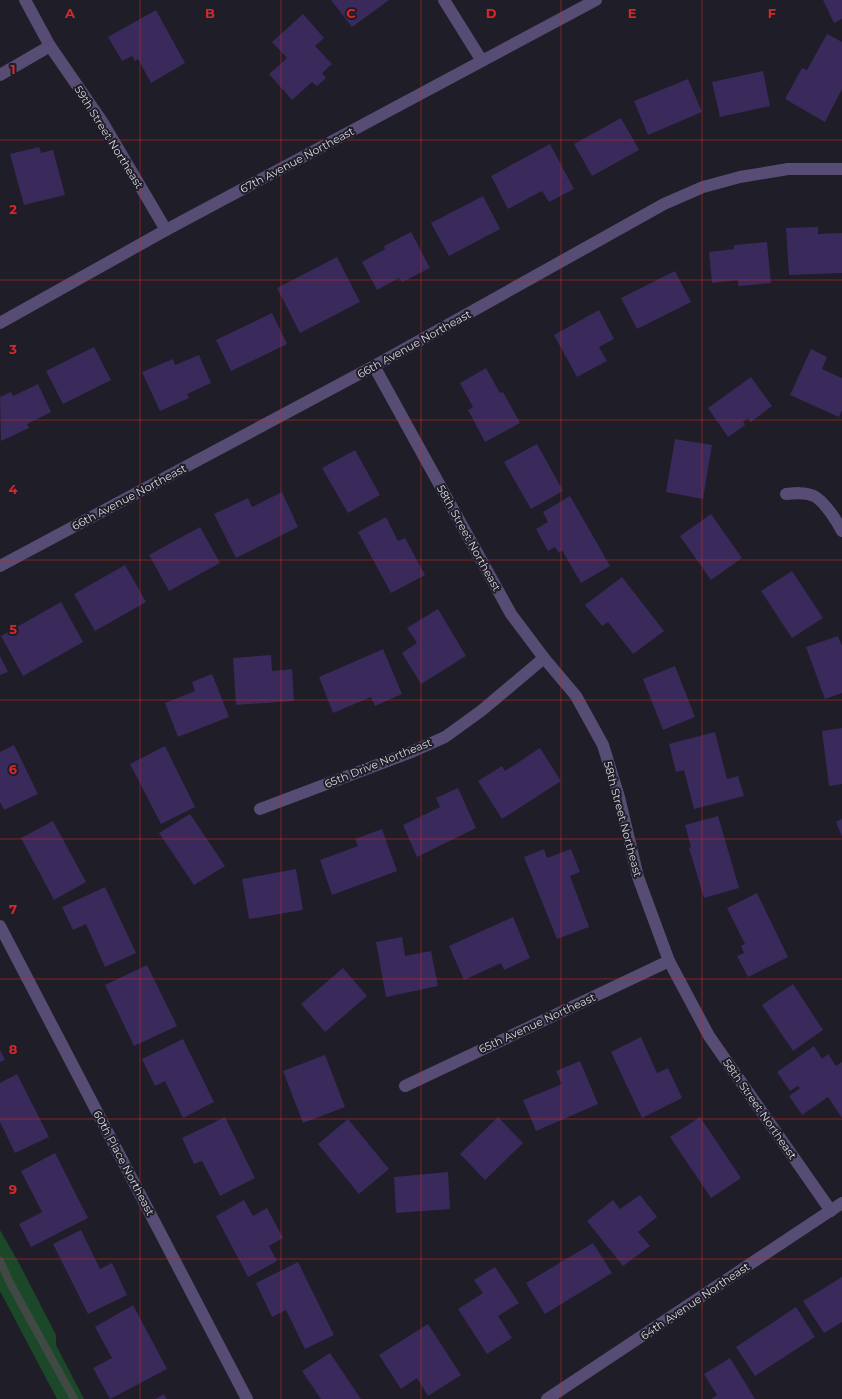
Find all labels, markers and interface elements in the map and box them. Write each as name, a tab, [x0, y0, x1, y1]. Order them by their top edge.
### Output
text: A	[64, 5, 76, 21]
text: B	[205, 5, 215, 21]
text: C	[346, 5, 356, 21]
text: D	[486, 5, 497, 21]
text: E	[628, 5, 637, 21]
text: F	[768, 5, 776, 21]
text: 1	[10, 61, 16, 77]
street label: 59th Street Northeast	[72, 83, 147, 192]
street label: 67th Avenue Northeast	[238, 124, 357, 196]
text: 2	[9, 201, 17, 217]
street label: 66th Avenue Northeast	[355, 307, 474, 381]
text: 3	[8, 341, 17, 357]
street label: 66th Avenue Northeast	[69, 461, 189, 533]
text: 4	[9, 481, 18, 497]
street label: 58th Street Northeast	[434, 482, 504, 594]
text: 5	[9, 621, 17, 637]
street label: 65th Drive Northeast	[322, 735, 434, 791]
street label: 58th Street Northeast	[601, 760, 645, 879]
text: 6	[9, 761, 18, 777]
text: 7	[9, 901, 17, 917]
street label: 65th Avenue Northeast	[476, 990, 598, 1056]
text: 8	[9, 1041, 18, 1057]
street label: 58th Street Northeast	[720, 1056, 800, 1162]
street label: 60th Place Northeast	[90, 1108, 158, 1218]
text: 9	[9, 1181, 17, 1197]
street label: 64th Avenue Northeast	[638, 1259, 753, 1343]

